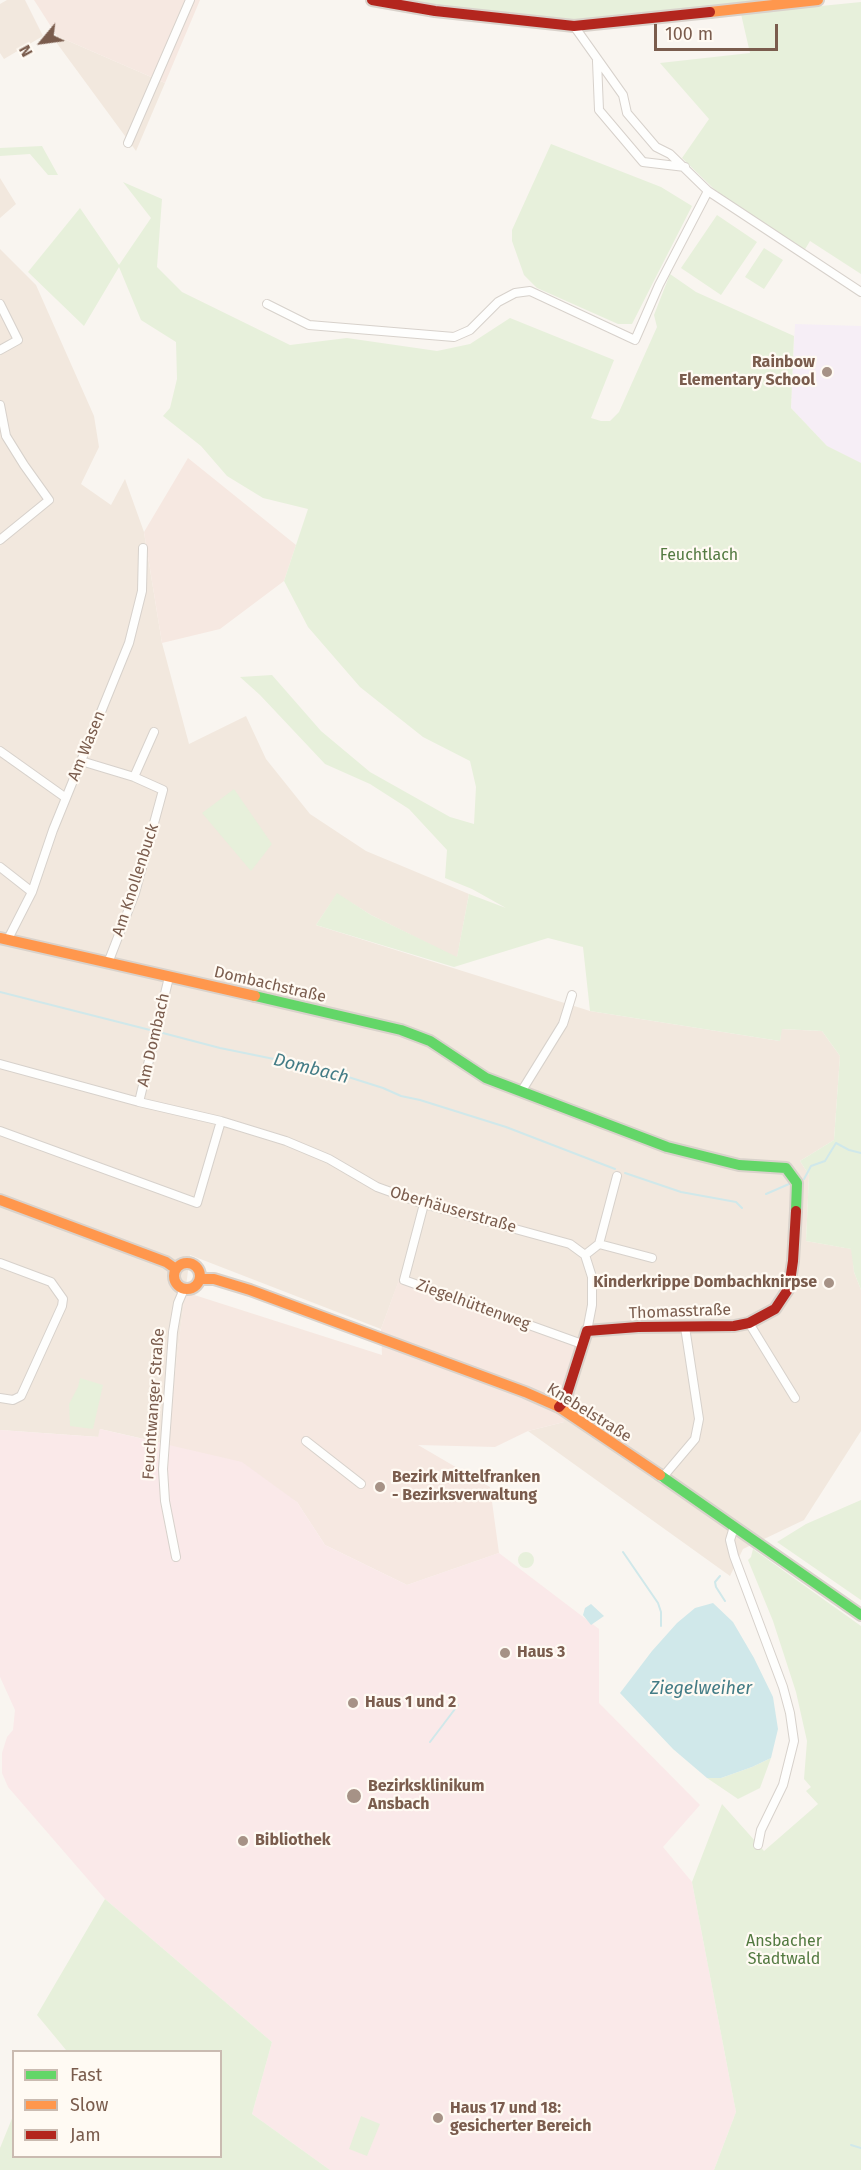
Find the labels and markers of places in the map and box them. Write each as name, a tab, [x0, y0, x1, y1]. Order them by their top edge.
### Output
place label: Rainbow Elementary School	[679, 353, 815, 391]
marker: Rainbow Elementary School	[820, 365, 834, 379]
place label: Kinderkrippe Dombachknirpse	[593, 1273, 817, 1293]
marker: Kinderkrippe Dombachknirpse	[822, 1276, 836, 1290]
place label: Bezirk Mittelfranken - Bezirksverwaltung	[392, 1468, 540, 1506]
marker: Bezirk Mittelfranken - Bezirksverwaltung	[373, 1480, 387, 1494]
place label: Haus 3	[517, 1643, 565, 1663]
marker: Haus 3	[498, 1646, 512, 1660]
place label: Haus 1 und 2	[365, 1693, 456, 1713]
marker: Haus 1 und 2	[346, 1696, 360, 1710]
place label: Bezirksklinikum Ansbach	[368, 1777, 485, 1815]
marker: Bezirksklinikum Ansbach	[345, 1787, 363, 1805]
place label: Bibliothek	[255, 1831, 331, 1851]
marker: Bibliothek	[236, 1834, 250, 1848]
place label: Haus 17 und 18: gesicherter Bereich	[450, 2099, 591, 2137]
marker: Haus 17 und 18: gesicherter Bereich	[431, 2111, 445, 2125]

